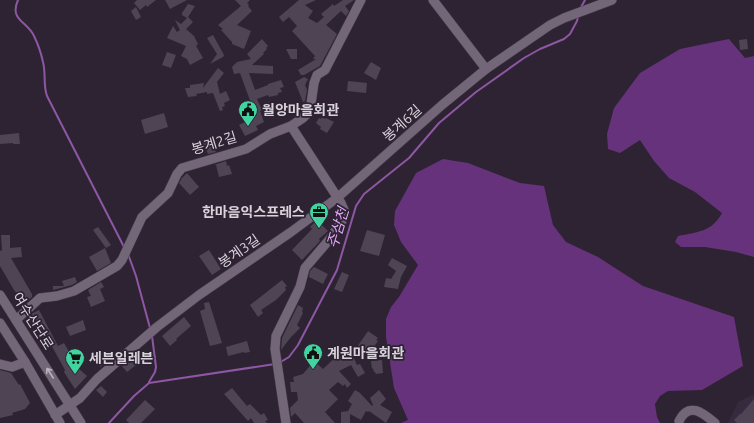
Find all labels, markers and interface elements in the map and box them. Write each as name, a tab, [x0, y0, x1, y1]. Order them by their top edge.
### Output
public building icon: 월앙마을회관	[237, 99, 259, 127]
street label: 봉계6길	[379, 101, 425, 145]
place label: 월앙마을회관	[262, 102, 339, 118]
street label: 봉계2길	[189, 129, 239, 157]
office icon: 한마음익스프레스	[308, 201, 330, 229]
water label: 주삼천	[323, 203, 352, 250]
place label: 한마음익스프레스	[202, 204, 305, 220]
street label: 봉계3길	[215, 231, 263, 271]
street label: 여수산단로	[9, 289, 57, 353]
public building icon: 계원마을회관	[302, 342, 324, 370]
place label: 계원마을회관	[327, 345, 404, 361]
supermarket icon: 세븐일레븐	[64, 347, 86, 375]
place label: 세븐일레븐	[89, 350, 154, 366]
one-way arrow	[45, 367, 53, 379]

